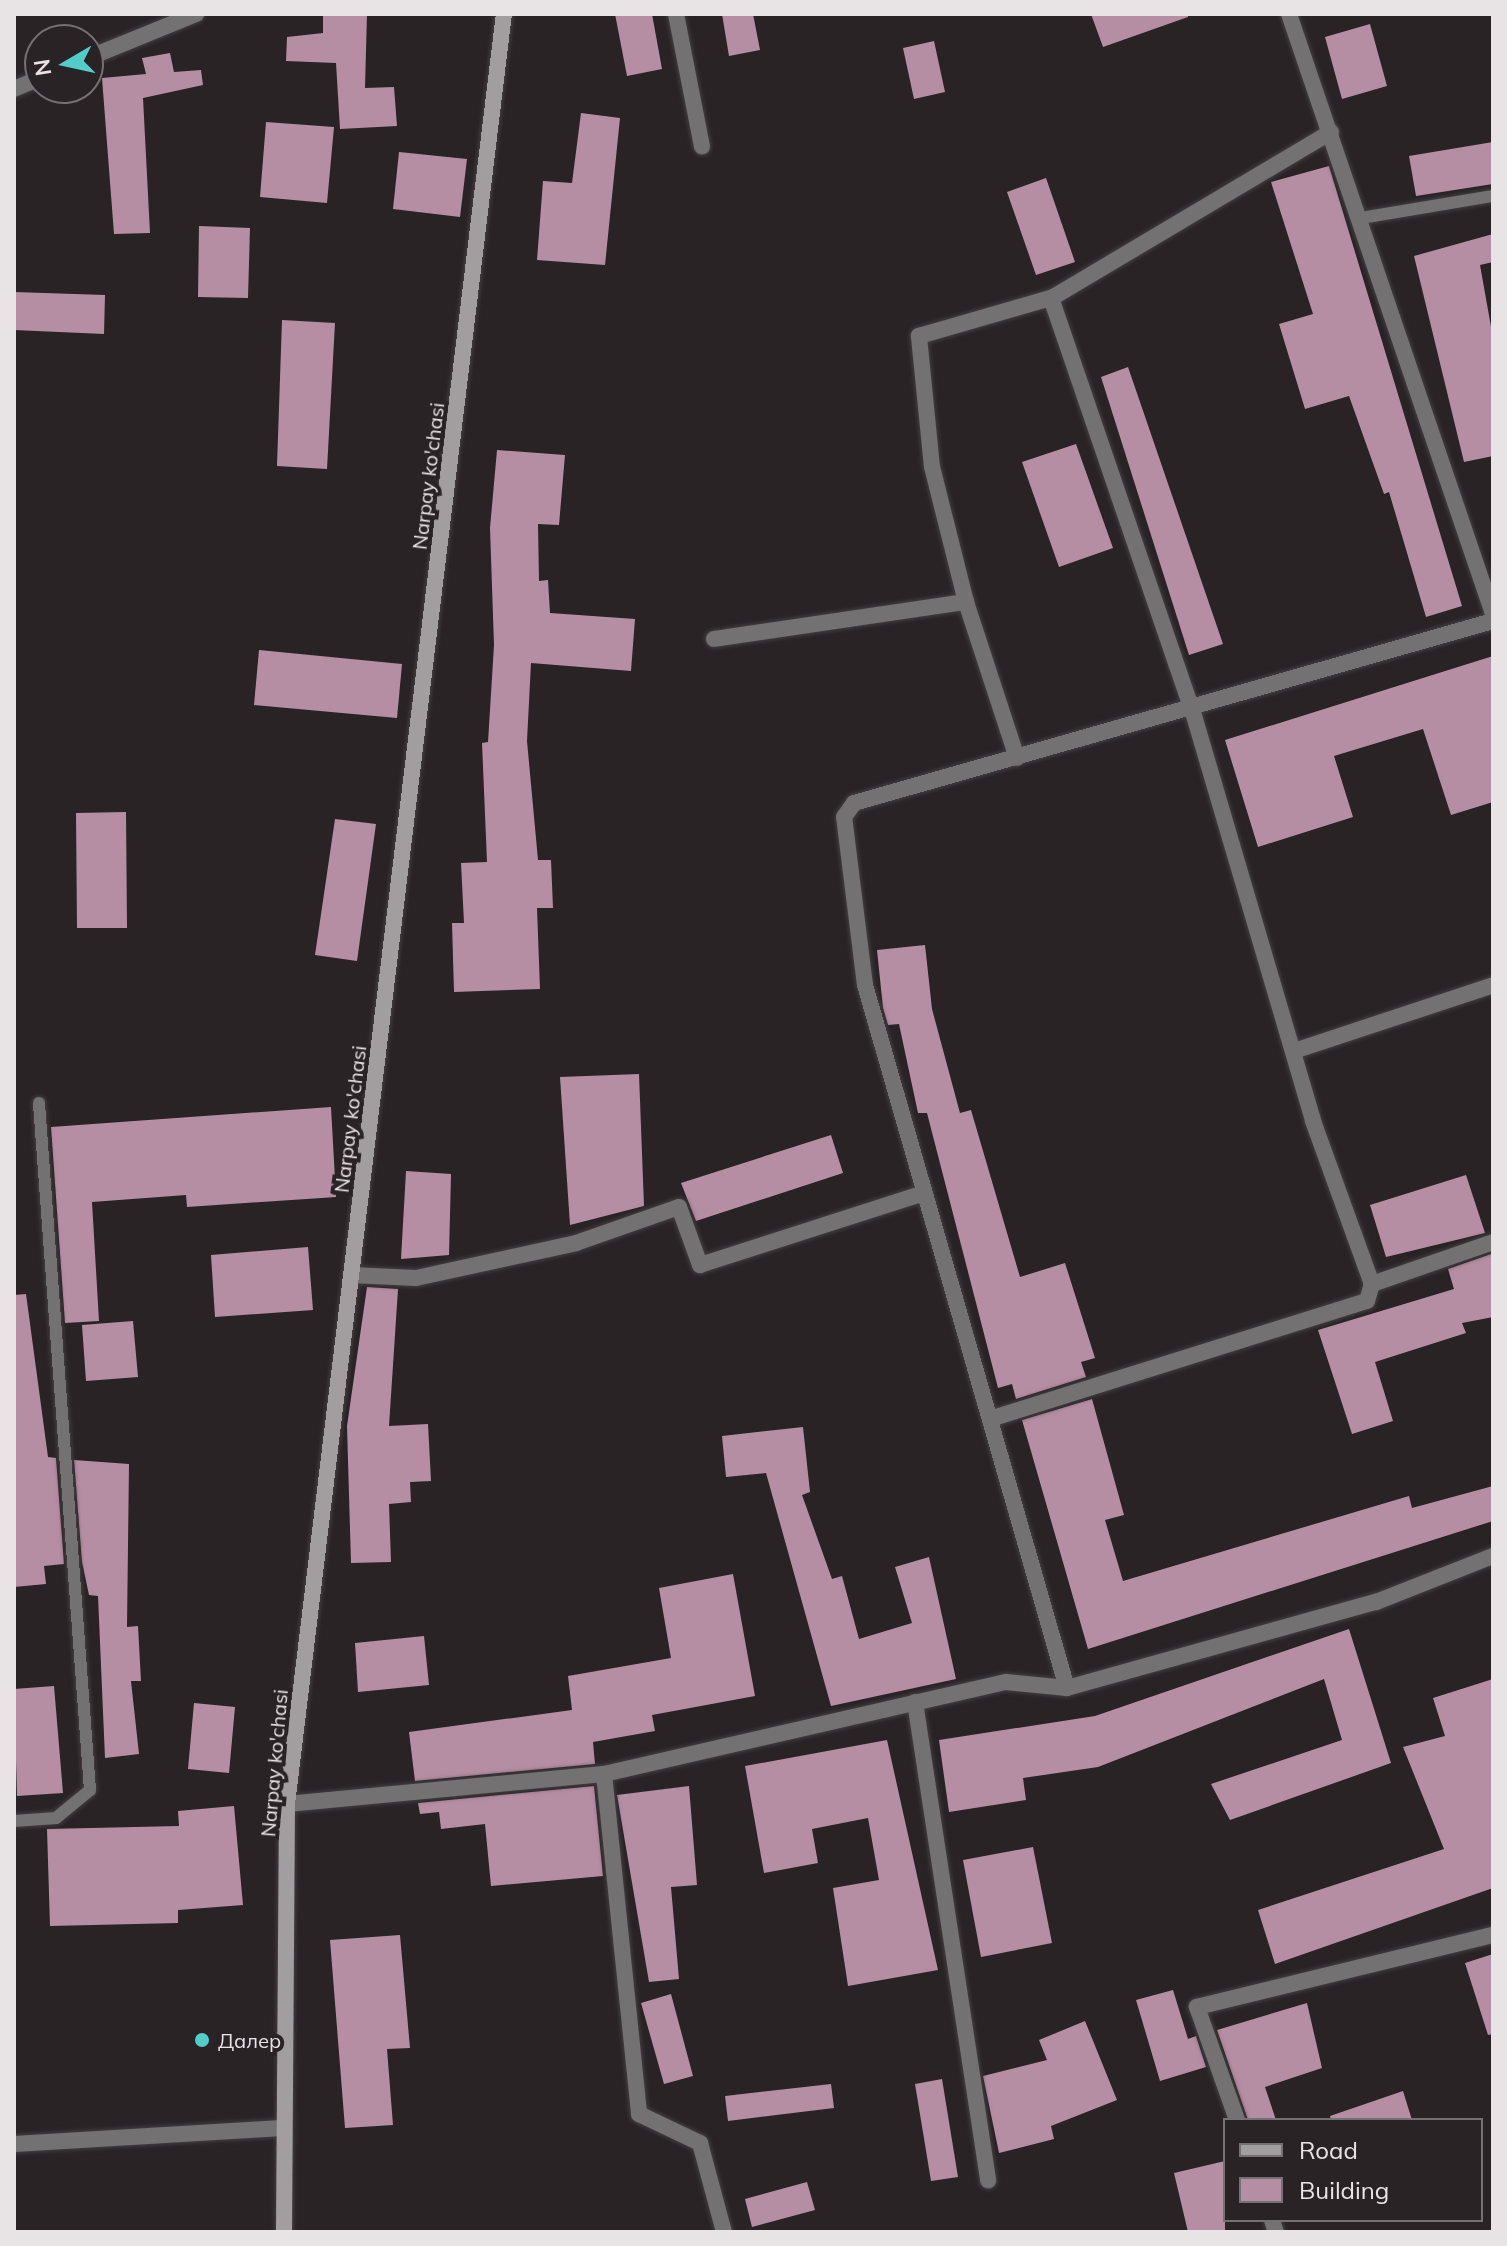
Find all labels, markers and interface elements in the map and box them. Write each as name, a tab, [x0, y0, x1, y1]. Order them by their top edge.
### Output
north arrow	[24, 24, 104, 104]
text: N	[27, 57, 57, 78]
street label: Narpay ko'chasi	[407, 401, 449, 551]
street label: Narpay ko'chasi	[329, 1044, 371, 1194]
street label: Narpay ko'chasi	[256, 1688, 292, 1838]
place label: Далер	[218, 2028, 281, 2052]
marker: Далер	[193, 2031, 211, 2049]
legend	[1223, 2118, 1483, 2222]
text: Road	[1299, 2135, 1358, 2165]
text: Building	[1299, 2175, 1389, 2205]

